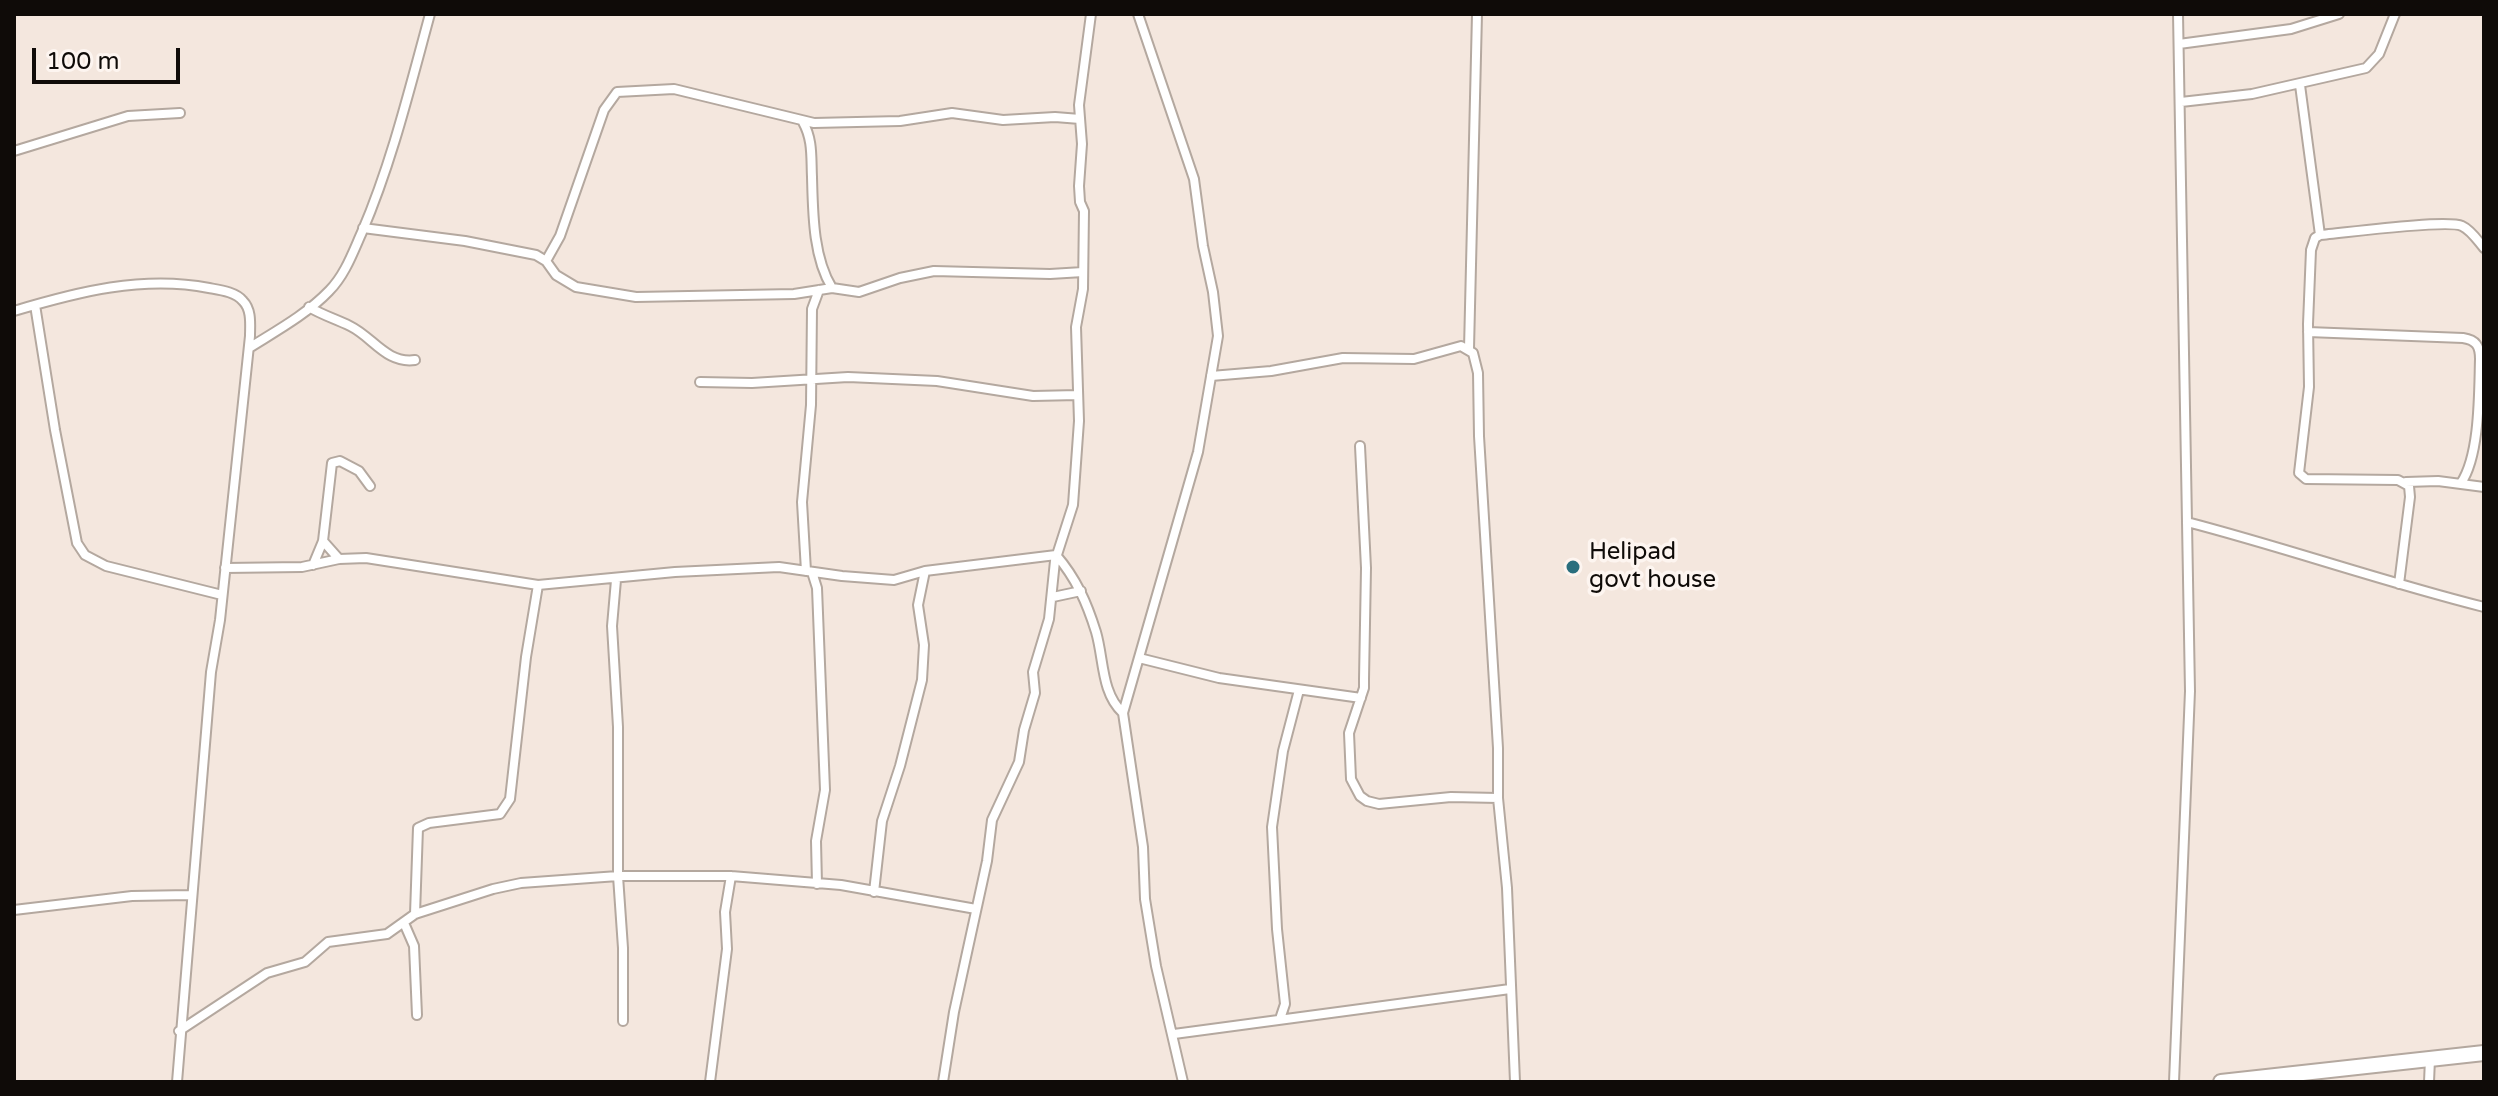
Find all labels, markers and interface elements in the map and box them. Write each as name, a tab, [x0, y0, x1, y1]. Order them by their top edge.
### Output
scale bar	[36, 32, 184, 82]
text: 100 m	[46, 47, 120, 76]
place label: Helipad govt house	[1589, 539, 1716, 595]
marker: Helipad govt house	[1564, 558, 1582, 576]

